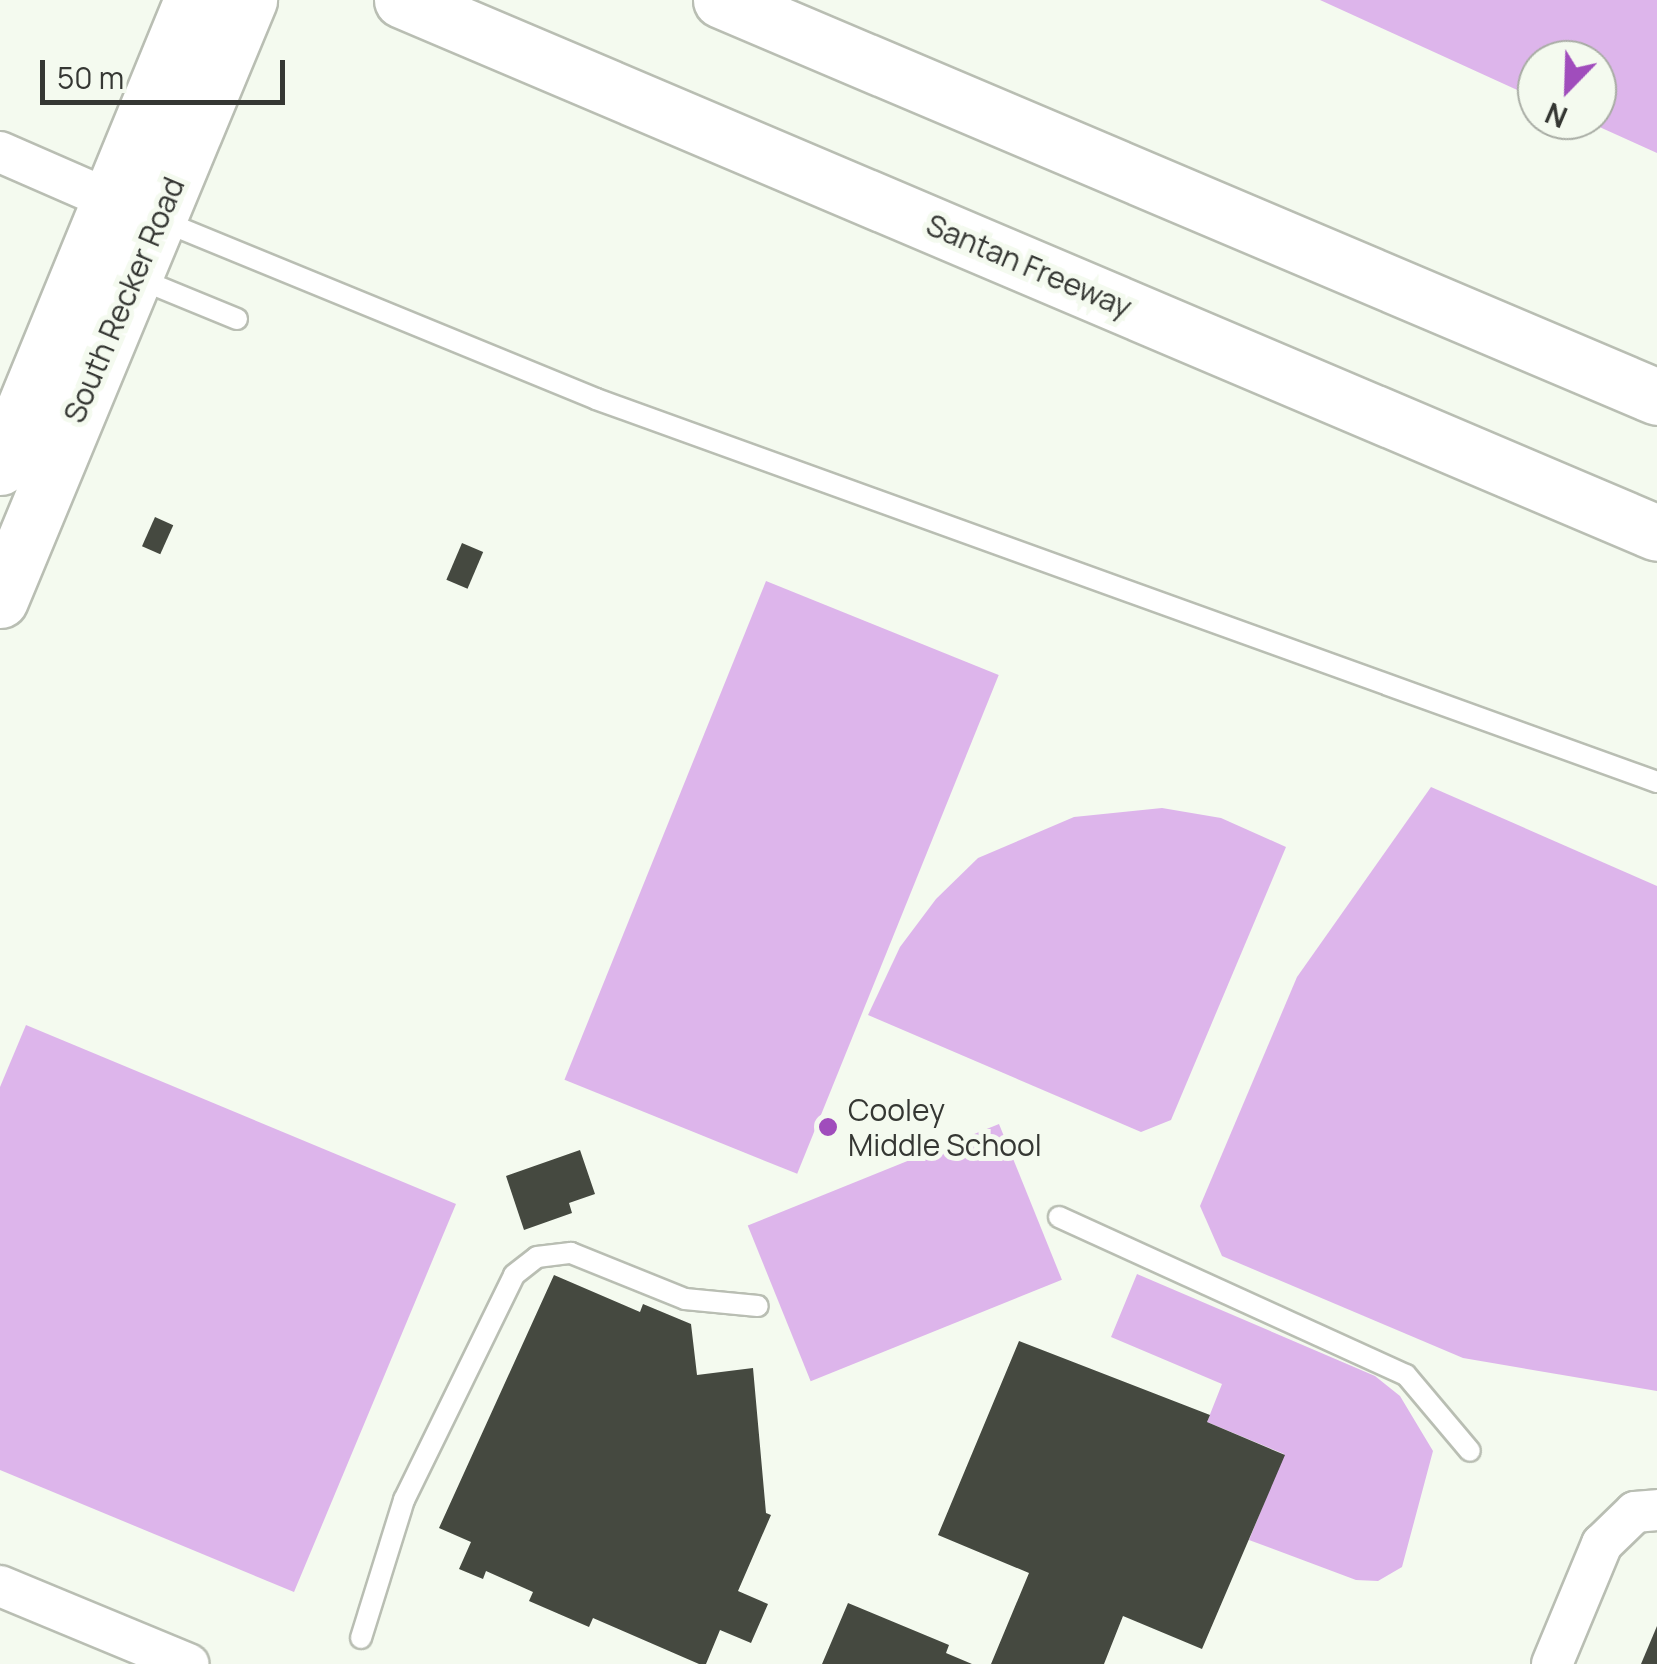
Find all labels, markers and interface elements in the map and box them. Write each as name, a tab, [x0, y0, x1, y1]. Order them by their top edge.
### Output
scale bar	[45, 40, 290, 102]
north arrow	[1517, 40, 1617, 140]
text: 50 m	[57, 57, 124, 98]
text: N	[1539, 94, 1573, 137]
street label: South Recker Road	[56, 172, 192, 428]
street label: Santan Freeway	[921, 207, 1137, 325]
place label: Cooley Middle School	[848, 1092, 1042, 1162]
marker: Cooley Middle School	[817, 1116, 839, 1138]

